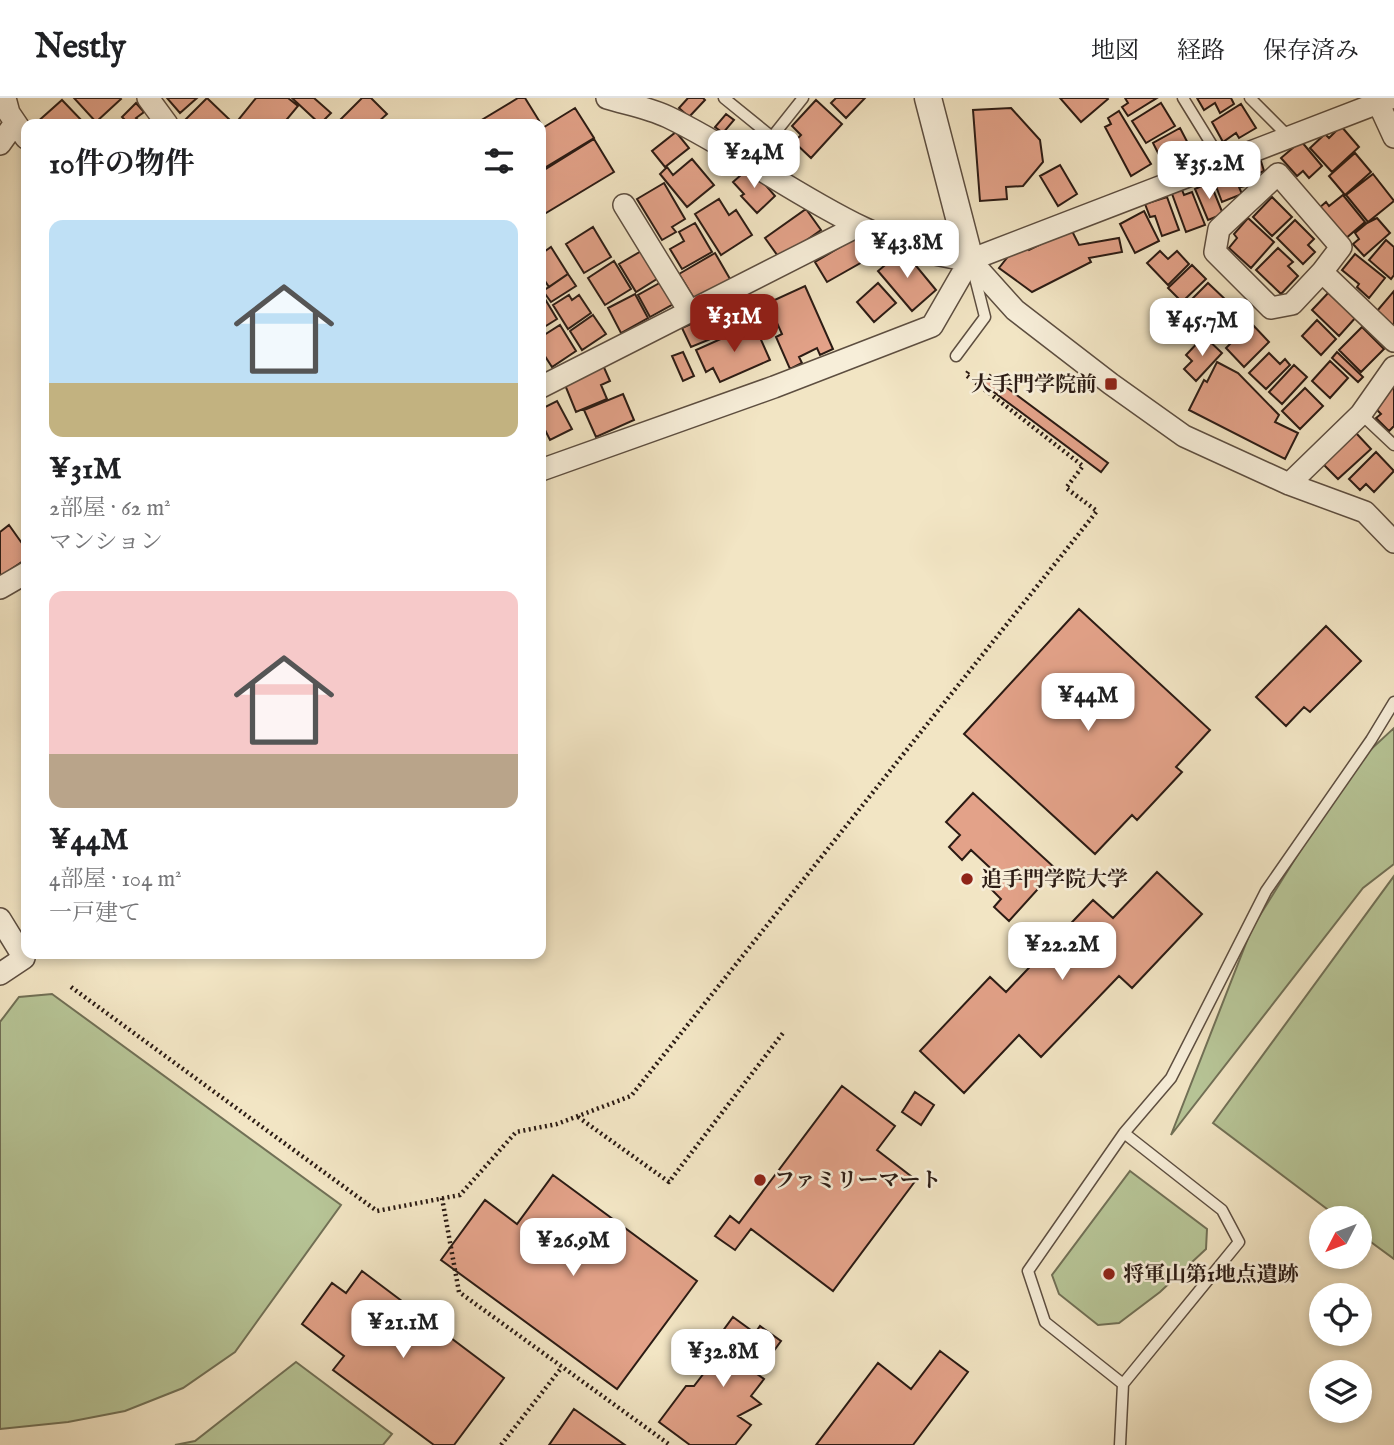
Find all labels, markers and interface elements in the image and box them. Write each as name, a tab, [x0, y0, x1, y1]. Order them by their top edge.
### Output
text: Nestly	[35, 27, 126, 69]
text: 地図	[1091, 36, 1139, 67]
text: 経路	[1177, 36, 1225, 67]
text: 保存済み	[1263, 36, 1359, 67]
pin: ¥24M	[713, 130, 795, 190]
text: ¥24M	[724, 138, 784, 167]
pin: ¥35.2M	[1152, 141, 1266, 201]
icon: filters	[480, 142, 518, 180]
text: 10件の物件	[49, 146, 195, 184]
text: ¥35.2M	[1173, 149, 1245, 178]
pin: ¥43.8M	[850, 220, 964, 280]
text: ¥43.8M	[871, 228, 943, 257]
icon: home	[221, 266, 347, 392]
pin: ¥31M	[693, 294, 775, 354]
pin: ¥45.7M	[1145, 299, 1259, 358]
text: ¥31M	[706, 302, 762, 331]
text: ¥45.7M	[1166, 306, 1238, 335]
place label: 大手門学院前	[971, 372, 1097, 399]
marker: 大手門学院前	[1103, 376, 1119, 392]
text: ¥31M	[49, 451, 121, 489]
text: 2部屋 · 62 m²	[49, 494, 171, 523]
text: マンション	[49, 528, 163, 557]
icon: home	[221, 637, 347, 763]
pin: ¥44M	[1047, 674, 1129, 733]
text: ¥44M	[1058, 681, 1118, 710]
text: ¥44M	[49, 822, 129, 860]
text: 4部屋 · 104 m²	[49, 865, 182, 894]
place label: 追手門学院大学	[981, 867, 1128, 894]
marker: 追手門学院大学	[959, 871, 975, 887]
text: 一戸建て	[49, 899, 141, 928]
pin: ¥22.2M	[1005, 922, 1119, 982]
text: ¥22.2M	[1024, 930, 1100, 959]
place label: ファミリーマート	[774, 1168, 942, 1195]
marker: ファミリーマート	[752, 1172, 768, 1188]
north arrow	[1309, 1206, 1372, 1269]
map controls	[1309, 1206, 1372, 1423]
pin: ¥26.9M	[516, 1218, 630, 1278]
text: ¥26.9M	[536, 1226, 610, 1255]
place label: 将軍山第1地点遺跡	[1123, 1262, 1299, 1289]
marker: 将軍山第1地点遺跡	[1101, 1266, 1117, 1282]
button: locate	[1309, 1283, 1372, 1346]
pin: ¥21.1M	[346, 1300, 460, 1360]
text: ¥21.1M	[367, 1308, 439, 1337]
pin: ¥32.8M	[666, 1330, 780, 1389]
text: ¥32.8M	[687, 1337, 759, 1366]
button: layers	[1309, 1360, 1372, 1423]

